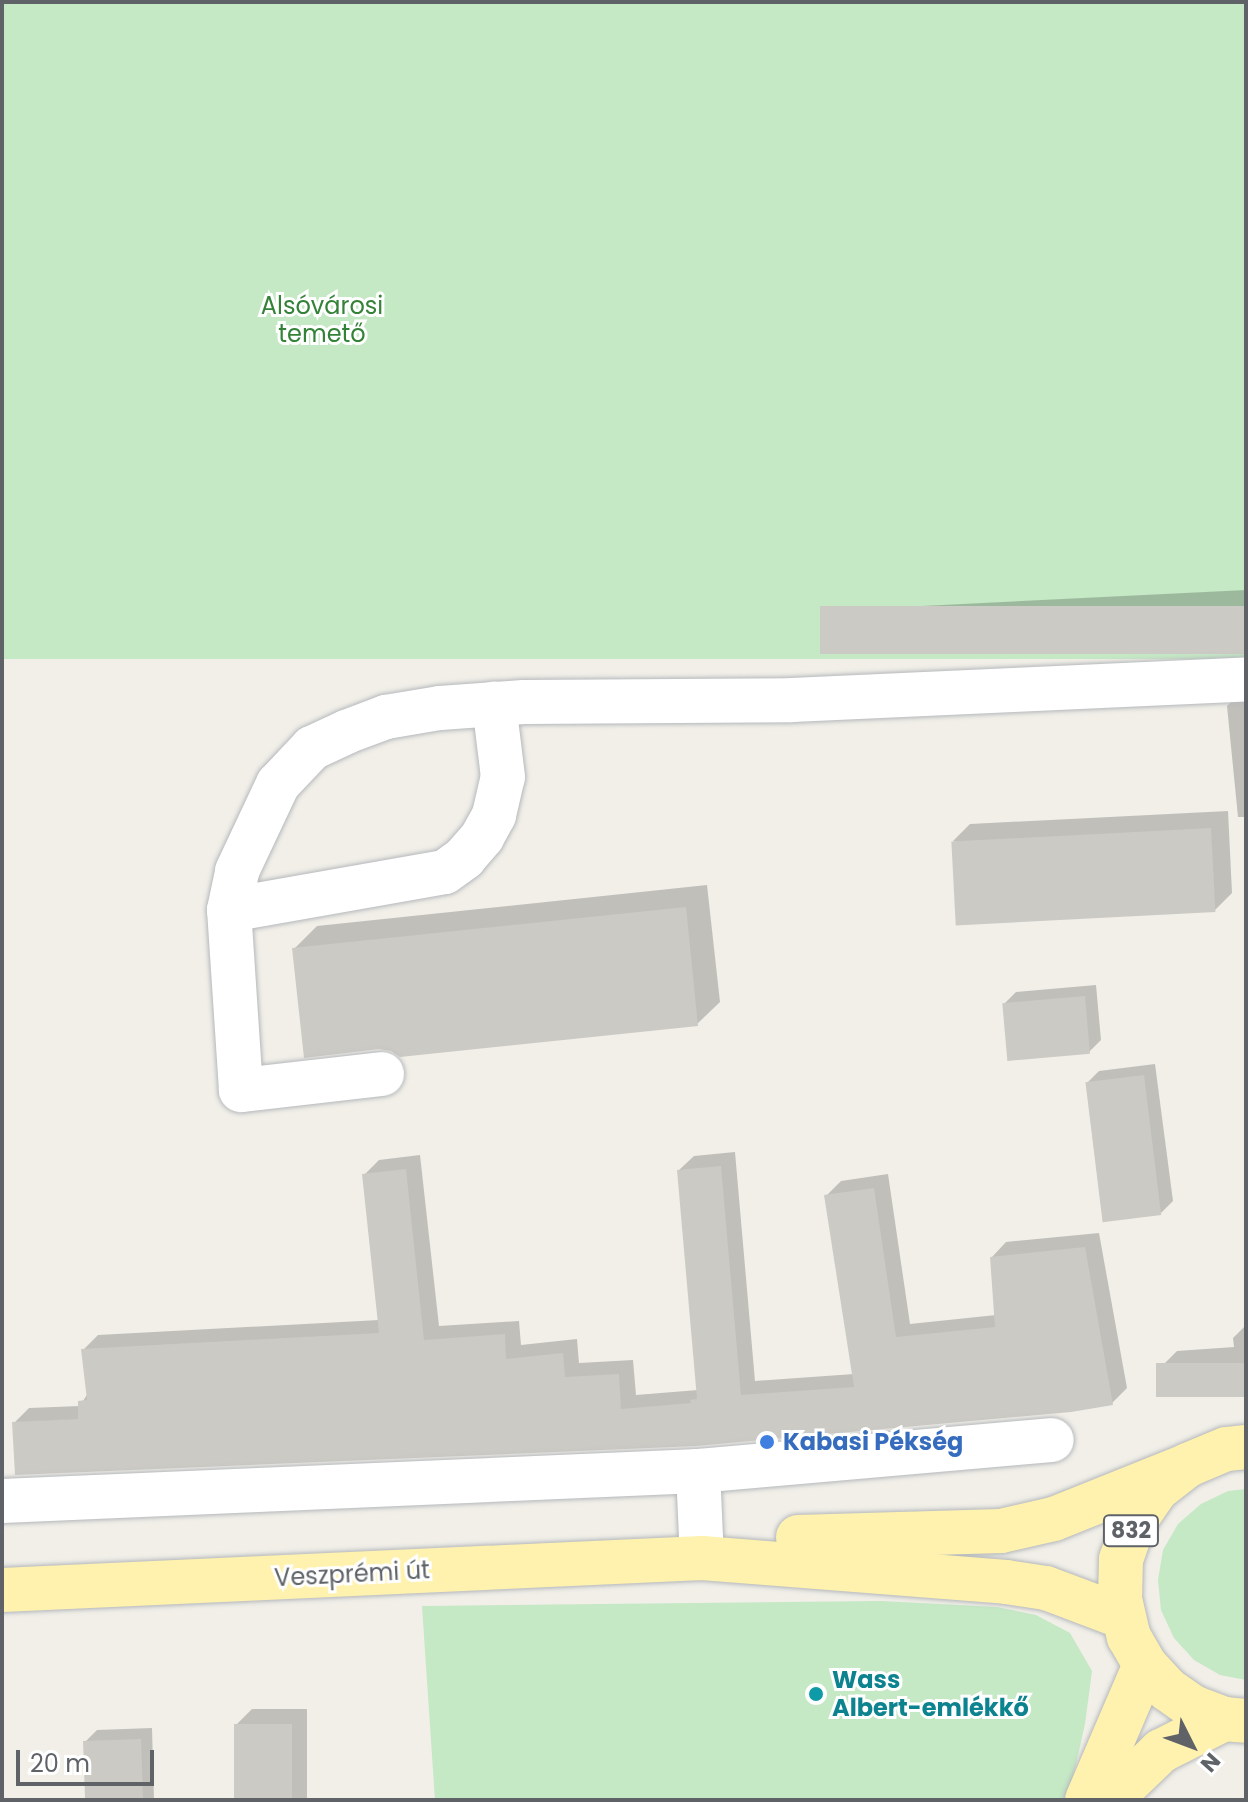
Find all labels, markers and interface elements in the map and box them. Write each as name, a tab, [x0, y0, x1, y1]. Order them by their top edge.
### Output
park label: Alsóvárosi temető	[261, 292, 383, 348]
place label: Kabasi Pékség	[783, 1428, 963, 1456]
marker: Kabasi Pékség	[758, 1433, 776, 1451]
road number: 832	[1101, 1513, 1161, 1549]
street label: Veszprémi út	[273, 1556, 431, 1592]
place label: Wass Albert-emlékkő	[832, 1666, 1029, 1722]
marker: Wass Albert-emlékkő	[807, 1685, 825, 1703]
north arrow	[1152, 1706, 1232, 1786]
scale bar	[20, 1734, 158, 1784]
text: N	[1193, 1746, 1227, 1779]
text: 20 m	[30, 1747, 90, 1780]

